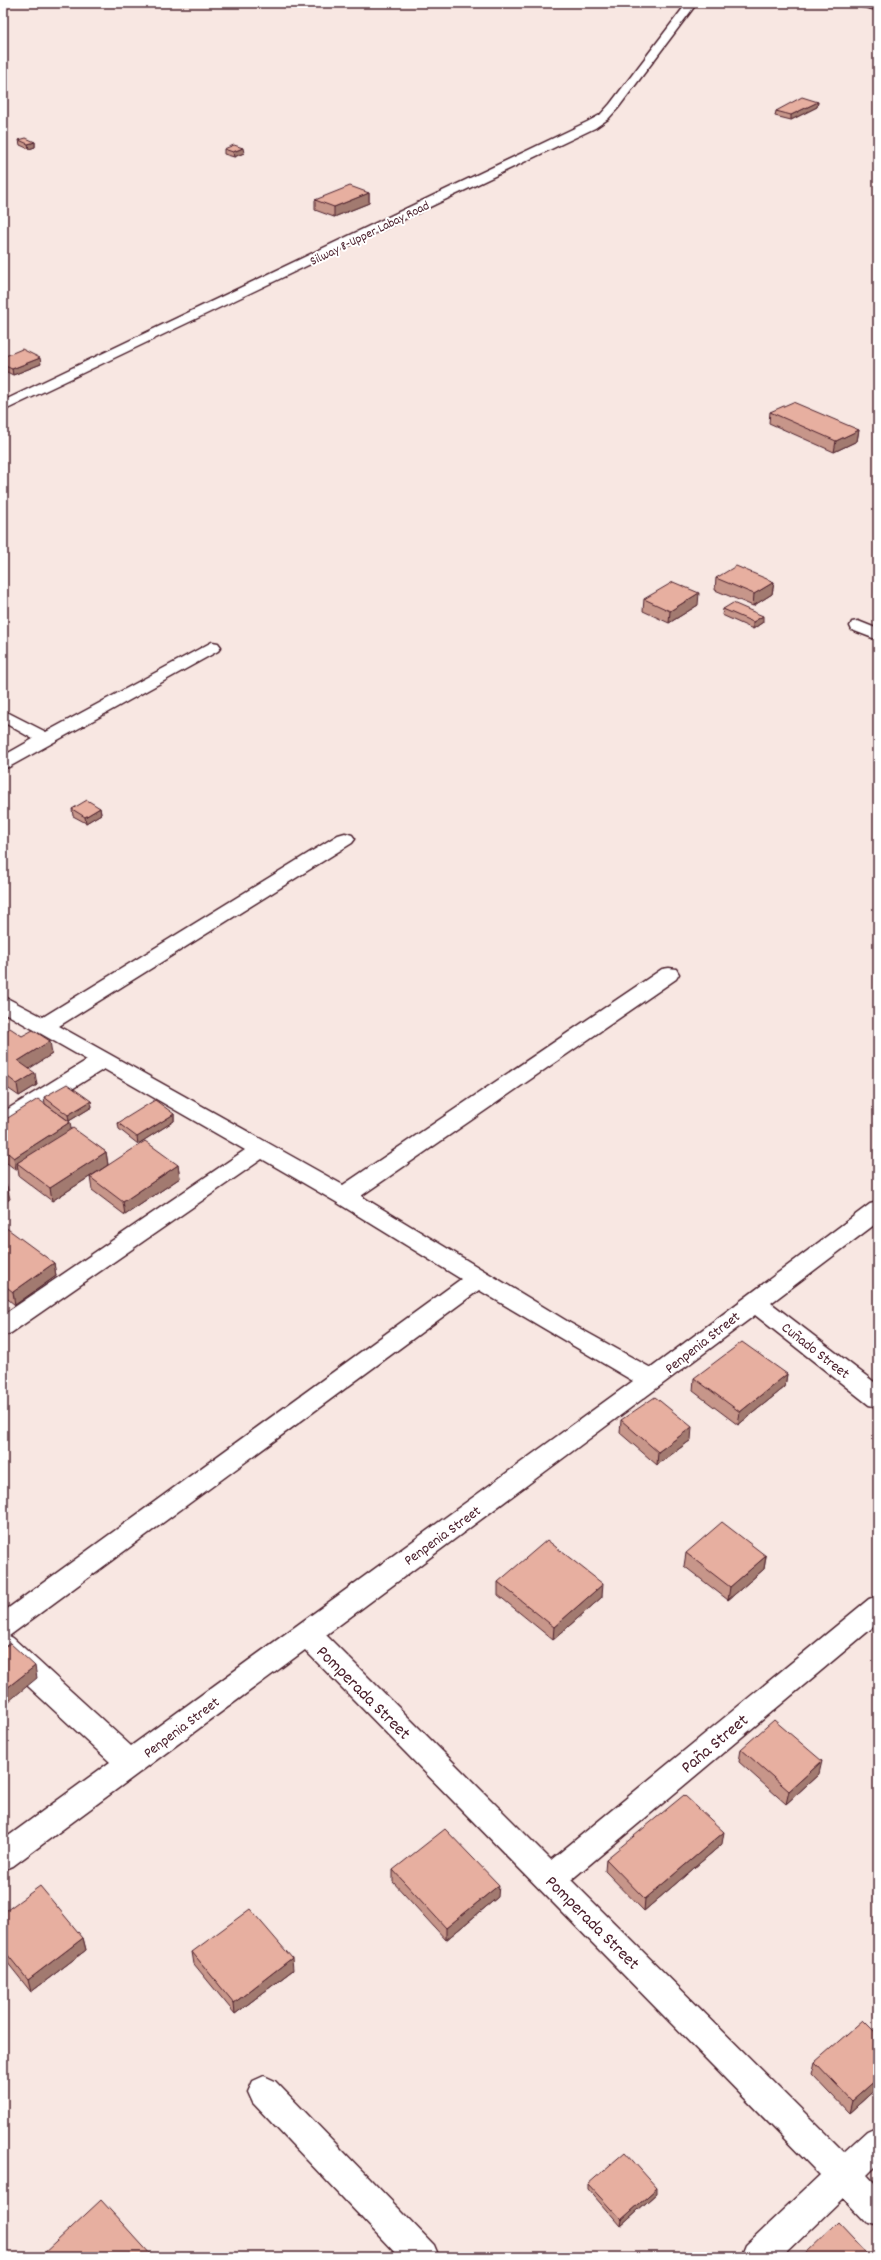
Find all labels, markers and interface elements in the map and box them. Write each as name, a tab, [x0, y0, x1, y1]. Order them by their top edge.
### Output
street label: Silway 8-Upper Labay Road	[307, 197, 433, 272]
street label: Penpenia Street	[661, 1307, 746, 1380]
street label: Cuñado Street	[776, 1318, 854, 1386]
street label: Penpenia Street	[400, 1501, 487, 1572]
street label: Pomperada Street	[309, 1641, 415, 1747]
street label: Penpenia Street	[139, 1692, 225, 1765]
street label: Paña Street	[676, 1709, 755, 1781]
street label: Pomperada Street	[538, 1871, 644, 1977]

